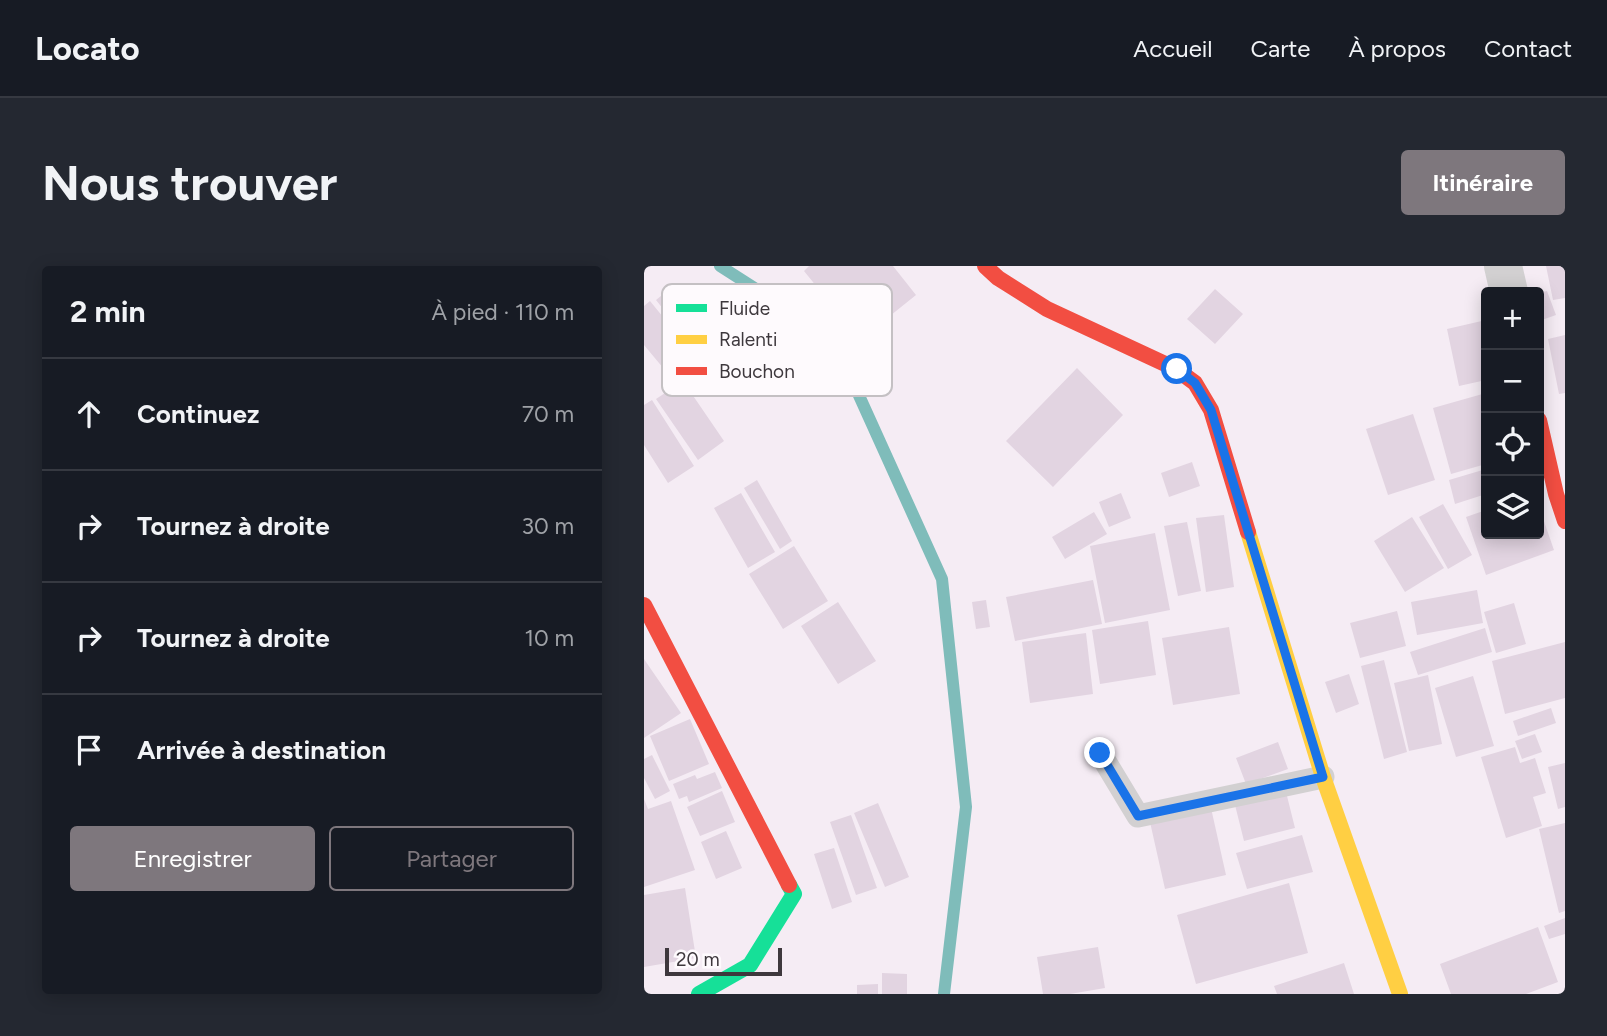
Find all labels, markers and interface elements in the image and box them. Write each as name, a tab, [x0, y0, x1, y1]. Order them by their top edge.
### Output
text: Locato	[35, 29, 140, 68]
text: Accueil	[1133, 34, 1213, 63]
text: Carte	[1251, 34, 1310, 63]
text: À propos	[1348, 34, 1446, 63]
text: Contact	[1484, 34, 1572, 63]
button: Itinéraire	[1401, 150, 1565, 215]
text: Nous trouver	[42, 153, 337, 212]
legend	[662, 284, 892, 396]
map controls	[1481, 287, 1544, 539]
button: +	[1481, 287, 1544, 350]
text: 2 min	[70, 293, 146, 330]
text: Fluide	[719, 297, 770, 320]
text: À pied · 110 m	[432, 298, 574, 326]
text: Ralenti	[719, 328, 777, 351]
button: −	[1481, 350, 1544, 413]
route start	[1161, 353, 1192, 384]
text: Bouchon	[719, 360, 795, 383]
icon: ahead	[70, 395, 108, 433]
text: Continuez	[137, 398, 259, 430]
text: 70 m	[522, 400, 574, 428]
button: locate	[1481, 413, 1544, 476]
button: layers	[1481, 476, 1544, 539]
icon: right	[70, 507, 108, 545]
text: Tournez à droite	[137, 510, 330, 542]
text: 30 m	[521, 512, 574, 540]
icon: right	[70, 619, 108, 657]
text: Tournez à droite	[137, 622, 330, 654]
text: 10 m	[525, 624, 574, 652]
icon: arrive	[70, 731, 108, 769]
text: Arrivée à destination	[137, 734, 386, 766]
route end	[1084, 737, 1115, 768]
button: Enregistrer	[70, 826, 315, 891]
button: Partager	[329, 826, 574, 891]
scale bar	[665, 945, 782, 977]
text: 20 m	[676, 948, 720, 971]

